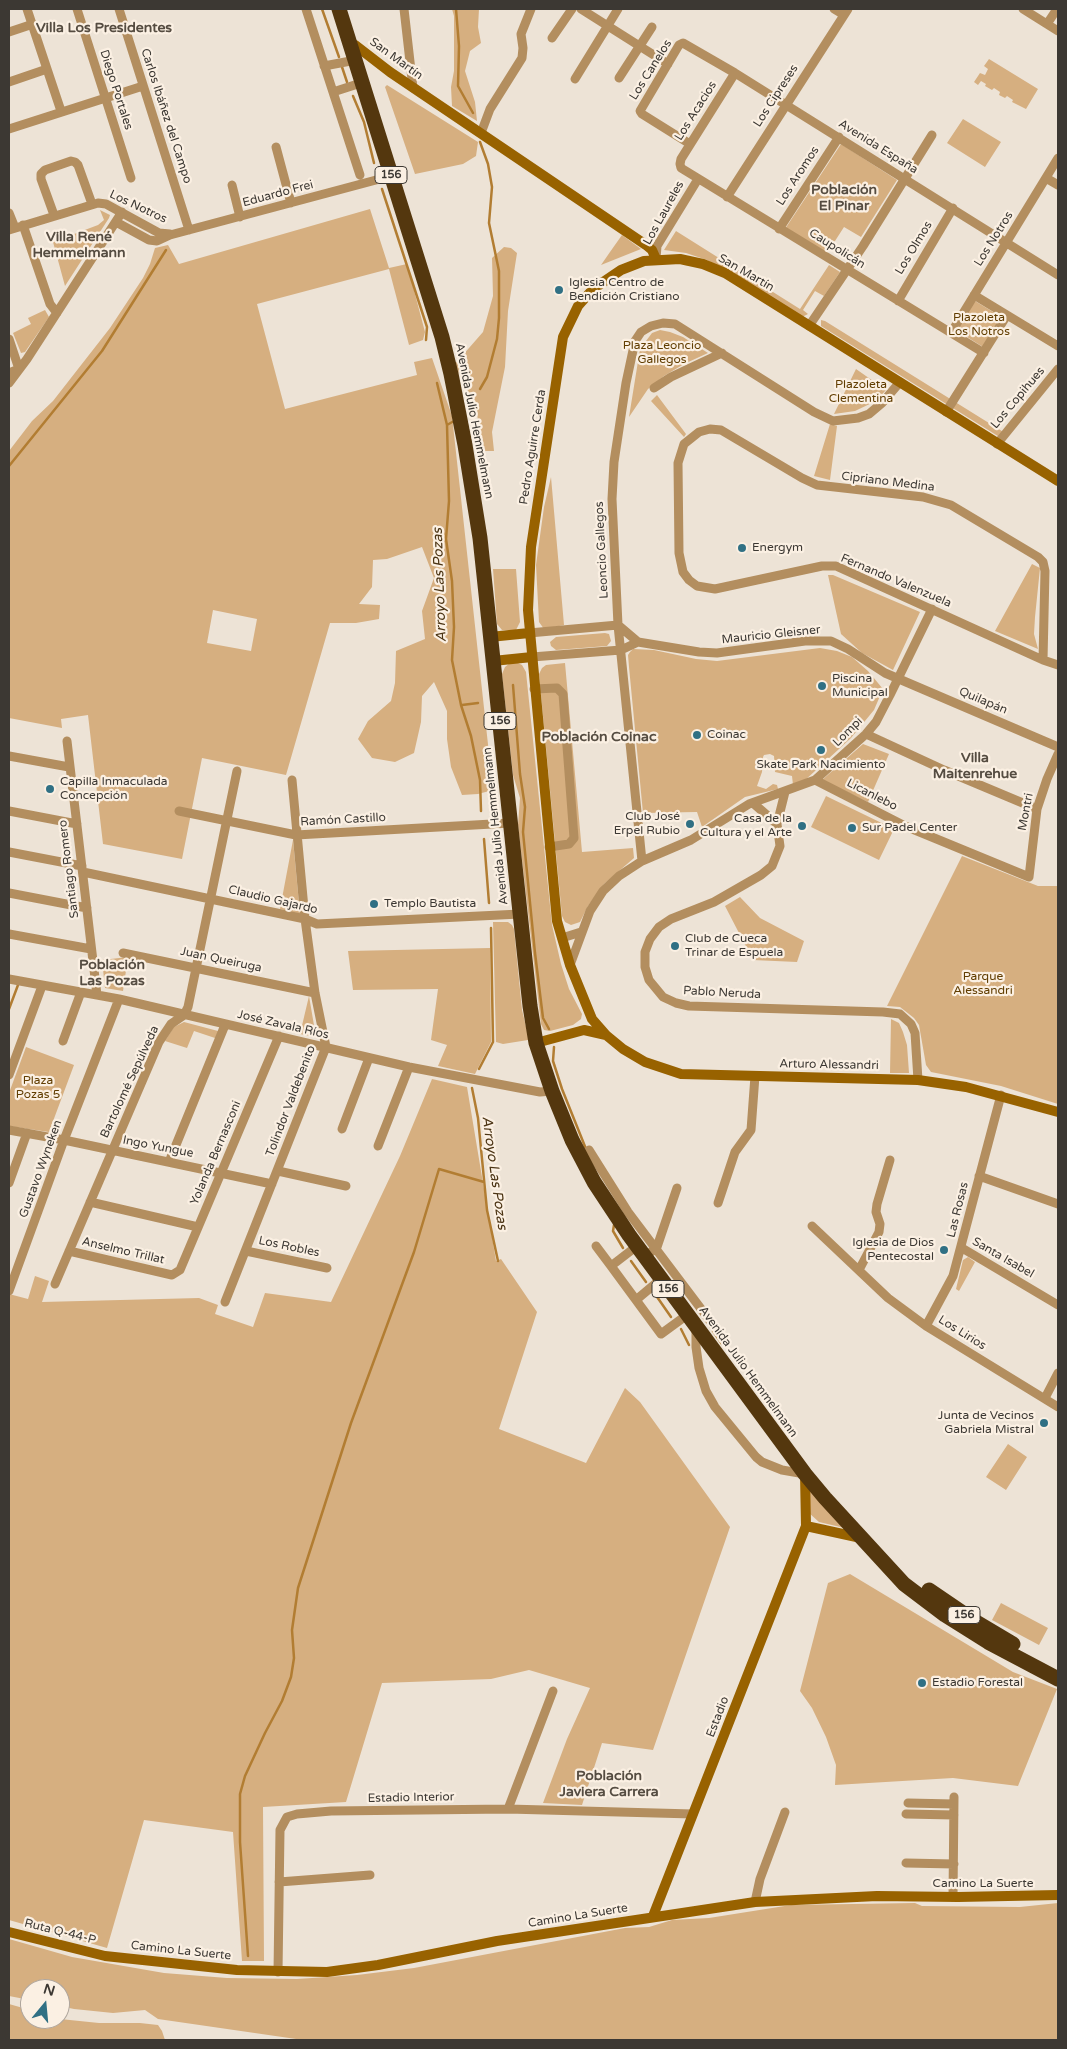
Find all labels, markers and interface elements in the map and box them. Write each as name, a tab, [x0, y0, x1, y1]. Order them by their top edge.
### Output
district label: Villa Los Presidentes	[36, 20, 172, 36]
street label: San Martín	[367, 35, 425, 83]
street label: Los Canelos	[627, 37, 675, 103]
street label: Carlos Ibáñez del Campo	[137, 47, 195, 185]
street label: Diego Portales	[96, 48, 136, 132]
street label: Los Cipreses	[750, 62, 802, 130]
street label: Los Acacios	[672, 79, 720, 143]
street label: Avenida España	[836, 117, 920, 177]
street label: Los Aromos	[774, 144, 822, 208]
road number: 156	[375, 166, 407, 184]
street label: Eduardo Frei	[241, 178, 315, 210]
street label: Los Laureles	[641, 179, 687, 247]
district label: Población El Pinar	[811, 182, 877, 214]
street label: Los Notros	[107, 187, 169, 227]
street label: Los Notros	[972, 209, 1016, 269]
street label: Los Olmos	[892, 219, 936, 277]
street label: Caupolicán	[806, 226, 868, 272]
district label: Villa René Hemmelmann	[32, 229, 126, 262]
street label: San Martín	[715, 251, 777, 295]
place label: Iglesia Centro de Bendición Cristiano	[569, 276, 679, 304]
marker: Iglesia Centro de Bendición Cristiano	[553, 284, 565, 296]
park label: Plazoleta Los Notros	[948, 311, 1010, 339]
park label: Plaza Leoncio Gallegos	[623, 339, 701, 367]
street label: Avenida Julio Hemmelmann	[452, 342, 496, 500]
street label: Los Copihues	[988, 364, 1048, 432]
park label: Plazoleta Clementina	[829, 378, 893, 406]
street label: Pedro Aguirre Cerda	[517, 388, 549, 506]
street label: Cipriano Medina	[841, 469, 935, 495]
street label: Leoncio Gallegos	[592, 501, 612, 599]
water label: Arroyo Las Pozas	[430, 528, 450, 642]
place label: Energym	[752, 541, 803, 555]
marker: Energym	[736, 542, 748, 554]
street label: Fernando Valenzuela	[838, 551, 954, 611]
street label: Mauricio Gleisner	[721, 623, 821, 647]
place label: Piscina Municipal	[832, 672, 888, 700]
marker: Piscina Municipal	[816, 680, 828, 692]
street label: Quilapán	[957, 684, 1009, 718]
road number: 156	[484, 712, 516, 729]
street label: Lompi	[830, 714, 866, 750]
place label: Coinac	[707, 728, 746, 742]
district label: Población Coinac	[542, 729, 656, 745]
marker: Coinac	[691, 729, 703, 741]
marker: Skate Park Nacimiento	[815, 744, 827, 756]
street label: Avenida Julio Hemmelmann	[481, 746, 511, 906]
district label: Villa Maitenrehue	[933, 750, 1017, 782]
place label: Skate Park Nacimiento	[757, 758, 885, 772]
place label: Capilla Inmaculada Concepción	[60, 775, 168, 803]
street label: Licanlebo	[844, 776, 900, 814]
marker: Capilla Inmaculada Concepción	[44, 783, 56, 795]
street label: Montri	[1015, 792, 1037, 832]
place label: Club José Erpel Rubio	[614, 810, 680, 838]
street label: Ramón Castillo	[300, 811, 386, 829]
place label: Casa de la Cultura y el Arte	[700, 812, 792, 840]
marker: Club José Erpel Rubio	[684, 818, 696, 830]
street label: Santiago Romero	[56, 819, 82, 919]
marker: Casa de la Cultura y el Arte	[796, 820, 808, 832]
place label: Sur Padel Center	[862, 821, 957, 835]
marker: Sur Padel Center	[846, 822, 858, 834]
street label: Claudio Gajardo	[227, 883, 319, 917]
place label: Templo Bautista	[384, 897, 476, 911]
marker: Templo Bautista	[368, 898, 380, 910]
place label: Club de Cueca Trinar de Espuela	[685, 932, 783, 960]
marker: Club de Cueca Trinar de Espuela	[669, 940, 681, 952]
street label: Juan Queiruga	[179, 944, 263, 976]
district label: Población Las Pozas	[79, 957, 145, 990]
park label: Parque Alessandri	[953, 970, 1013, 998]
street label: Pablo Neruda	[683, 984, 761, 1002]
street label: José Zavala Ríos	[236, 1007, 330, 1043]
street label: Bartolomé Sepúlveda	[98, 1024, 162, 1140]
street label: Tolindor Valdebenito	[263, 1043, 319, 1159]
street label: Arturo Alessandri	[779, 1057, 879, 1073]
park label: Plaza Pozas 5	[16, 1074, 60, 1102]
street label: Yolanda Bernasconi	[188, 1099, 244, 1207]
water label: Arroyo Las Pozas	[478, 1115, 510, 1231]
street label: Gustavo Wyneken	[17, 1118, 65, 1220]
street label: Ingo Yungue	[121, 1133, 195, 1161]
street label: Las Rosas	[944, 1181, 972, 1239]
street label: Anselmo Trillat	[80, 1234, 166, 1268]
street label: Los Robles	[257, 1234, 321, 1260]
street label: Santa Isabel	[970, 1235, 1036, 1281]
place label: Iglesia de Dios Pentecostal	[852, 1236, 934, 1264]
marker: Iglesia de Dios Pentecostal	[938, 1244, 950, 1256]
road number: 156	[652, 1280, 684, 1298]
street label: Avenida Julio Hemmelmann	[696, 1304, 800, 1440]
street label: Los Lirios	[935, 1313, 989, 1353]
place label: Junta de Vecinos Gabriela Mistral	[938, 1409, 1034, 1437]
marker: Junta de Vecinos Gabriela Mistral	[1038, 1417, 1050, 1429]
road number: 156	[948, 1606, 980, 1624]
place label: Estadio Forestal	[932, 1676, 1023, 1690]
marker: Estadio Forestal	[916, 1677, 928, 1689]
street label: Estadio	[704, 1695, 732, 1739]
district label: Población Javiera Carrera	[559, 1768, 659, 1800]
street label: Estadio Interior	[367, 1790, 455, 1806]
street label: Camino La Suerte	[933, 1877, 1033, 1891]
street label: Camino La Suerte	[527, 1901, 629, 1931]
street label: Ruta Q-44-P	[23, 1916, 97, 1948]
street label: Camino La Suerte	[130, 1939, 232, 1963]
north arrow	[20, 1979, 70, 2029]
text: N	[41, 1980, 57, 2000]

